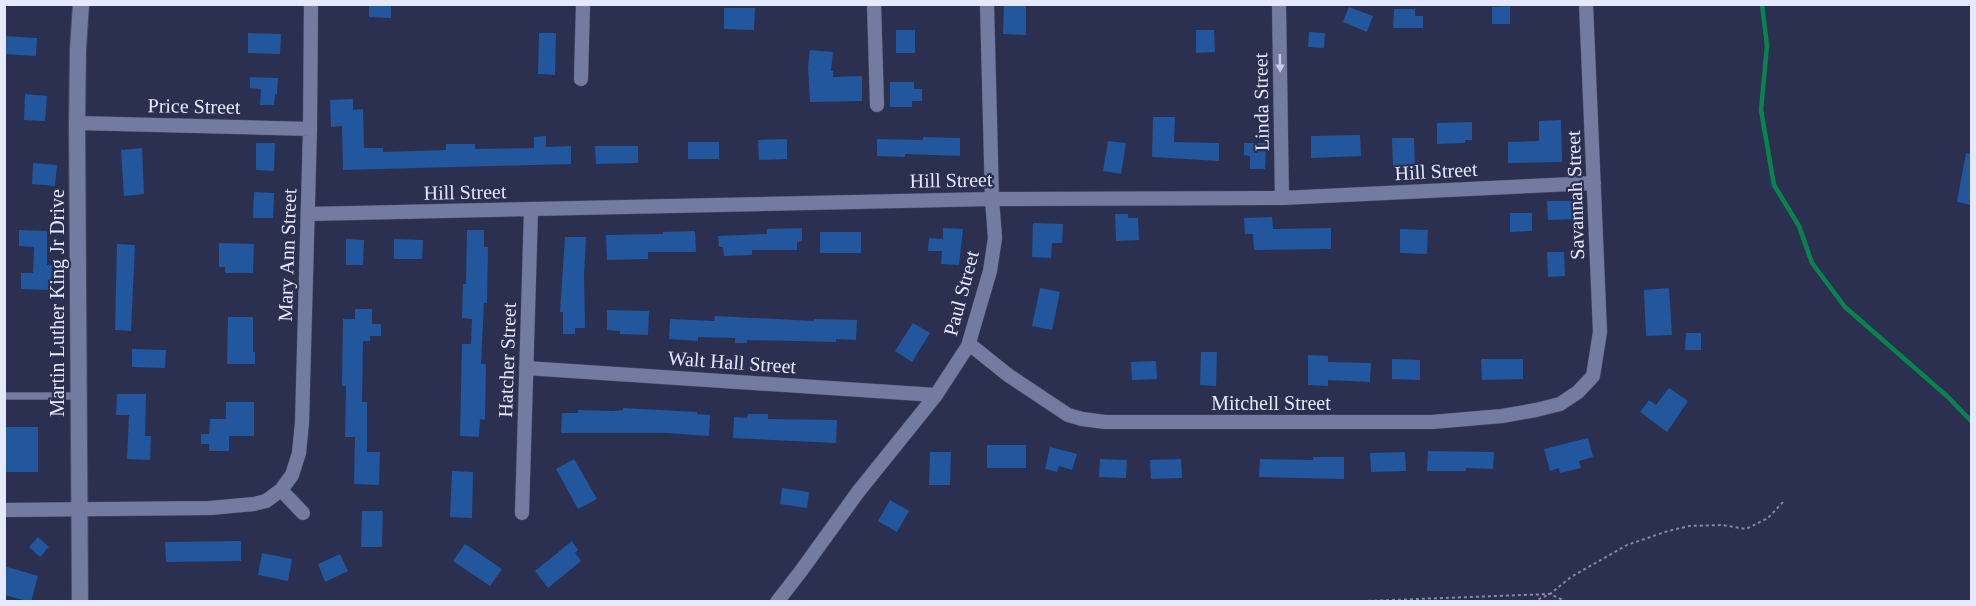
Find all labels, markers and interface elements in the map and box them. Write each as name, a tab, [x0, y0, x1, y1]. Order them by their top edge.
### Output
street label: Linda Street	[1249, 52, 1273, 151]
one-way arrow	[1275, 53, 1285, 72]
street label: Price Street	[147, 94, 241, 118]
street label: Savannah Street	[1562, 130, 1588, 260]
street label: Hill Street	[1394, 158, 1478, 184]
street label: Hill Street	[909, 168, 993, 192]
street label: Hill Street	[423, 180, 507, 204]
street label: Mary Ann Street	[274, 188, 301, 322]
street label: Martin Luther King Jr Drive	[46, 189, 69, 417]
street label: Paul Street	[939, 248, 983, 338]
street label: Hatcher Street	[494, 302, 520, 418]
street label: Walt Hall Street	[667, 347, 797, 377]
street label: Mitchell Street	[1211, 392, 1331, 414]

